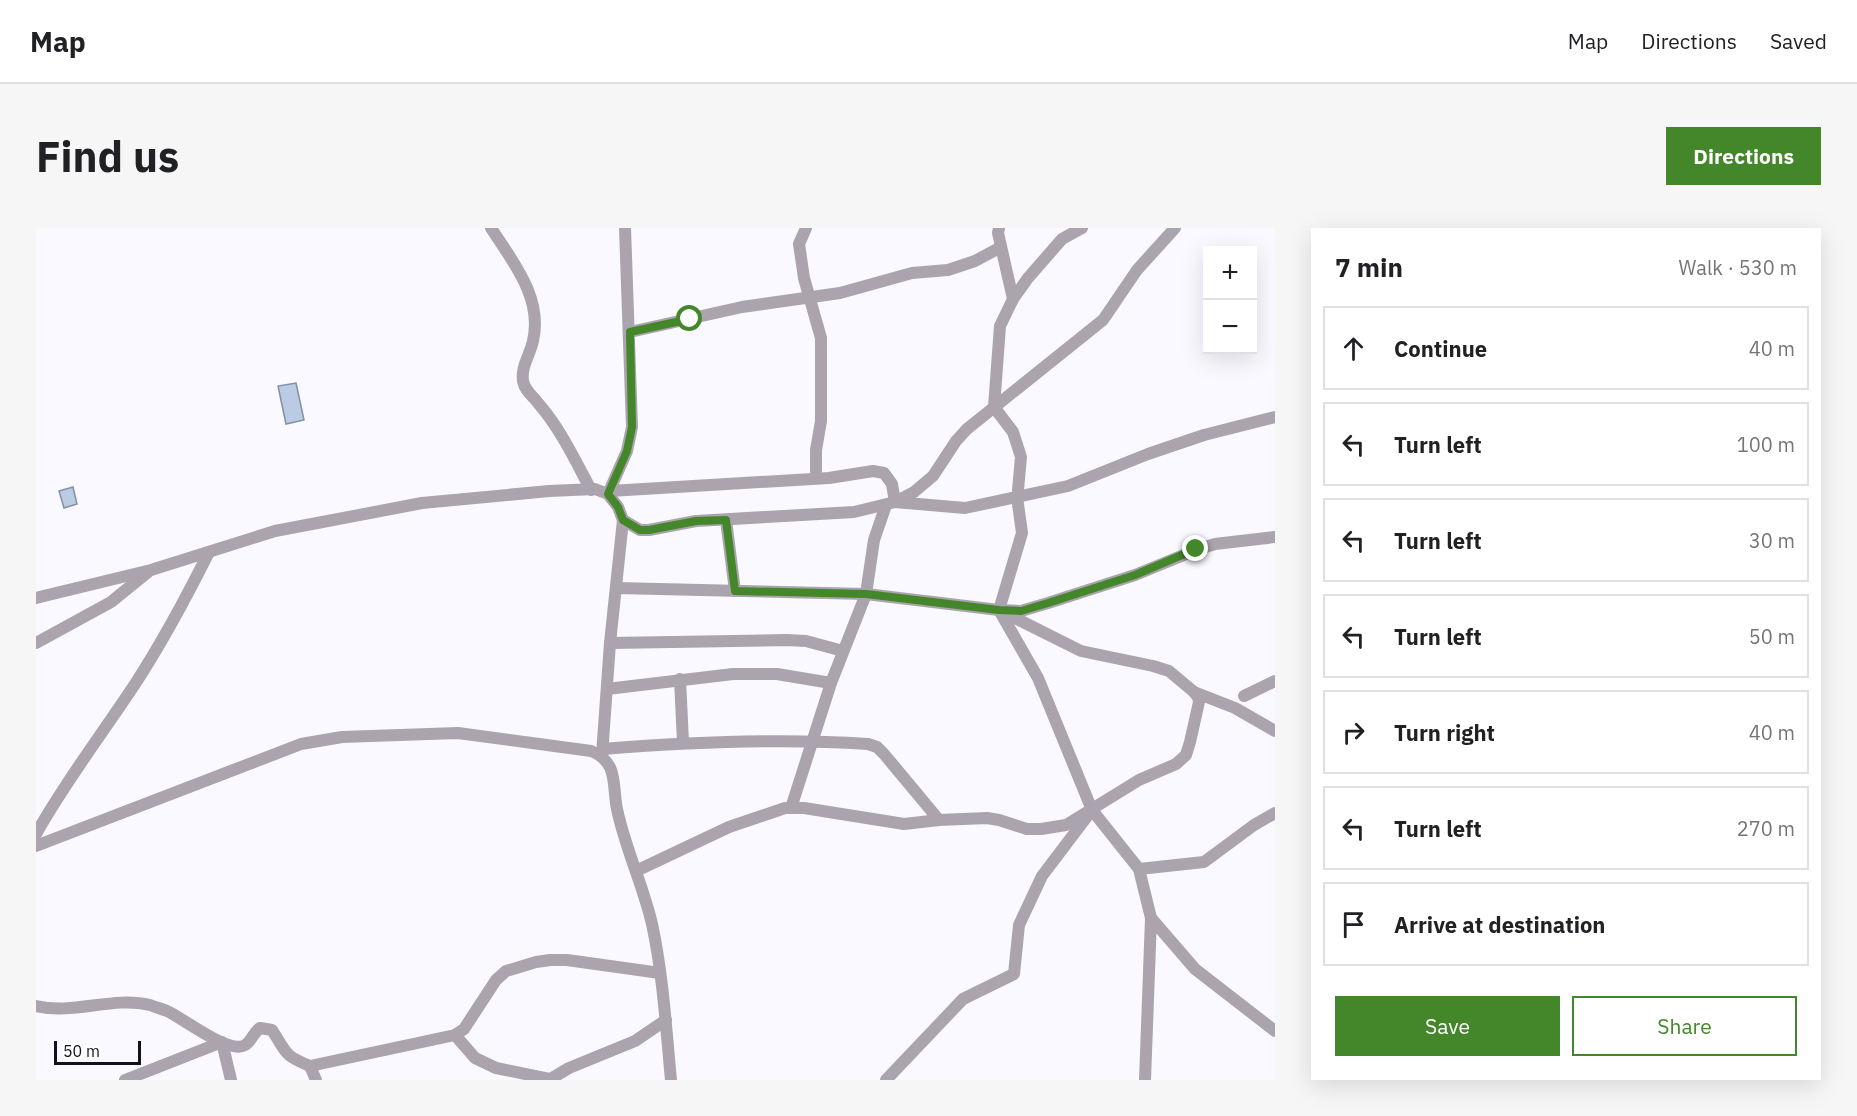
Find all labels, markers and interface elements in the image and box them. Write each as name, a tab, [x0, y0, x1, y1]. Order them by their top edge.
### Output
text: Map	[30, 23, 86, 60]
text: Map	[1568, 27, 1608, 55]
text: Directions	[1641, 27, 1737, 55]
text: Saved	[1770, 27, 1827, 55]
button: Directions	[1666, 127, 1821, 185]
text: Find us	[36, 129, 179, 184]
map controls	[1203, 246, 1257, 354]
button: +	[1203, 246, 1257, 300]
text: 7 min	[1335, 250, 1403, 284]
text: Walk · 530 m	[1679, 254, 1797, 281]
button: −	[1203, 300, 1257, 354]
route start	[676, 305, 702, 331]
icon: ahead	[1337, 332, 1370, 365]
text: Continue	[1394, 334, 1487, 363]
text: 40 m	[1749, 335, 1795, 362]
icon: left	[1337, 428, 1370, 461]
text: Turn left	[1394, 430, 1482, 459]
text: 100 m	[1737, 431, 1795, 458]
icon: left	[1337, 524, 1370, 557]
text: Turn left	[1394, 526, 1482, 555]
text: 30 m	[1749, 527, 1795, 554]
route end	[1182, 535, 1208, 561]
icon: left	[1337, 620, 1370, 653]
text: Turn left	[1394, 622, 1482, 651]
text: 50 m	[1749, 623, 1795, 650]
icon: right	[1337, 716, 1370, 749]
text: Turn right	[1394, 718, 1495, 747]
text: 40 m	[1749, 719, 1795, 746]
icon: left	[1337, 812, 1370, 845]
text: Turn left	[1394, 814, 1482, 843]
text: 270 m	[1737, 815, 1795, 842]
icon: arrive	[1337, 908, 1370, 941]
text: Arrive at destination	[1394, 910, 1605, 939]
button: Save	[1335, 996, 1560, 1056]
button: Share	[1572, 996, 1797, 1056]
scale bar	[54, 1038, 141, 1066]
text: 50 m	[63, 1041, 100, 1061]

